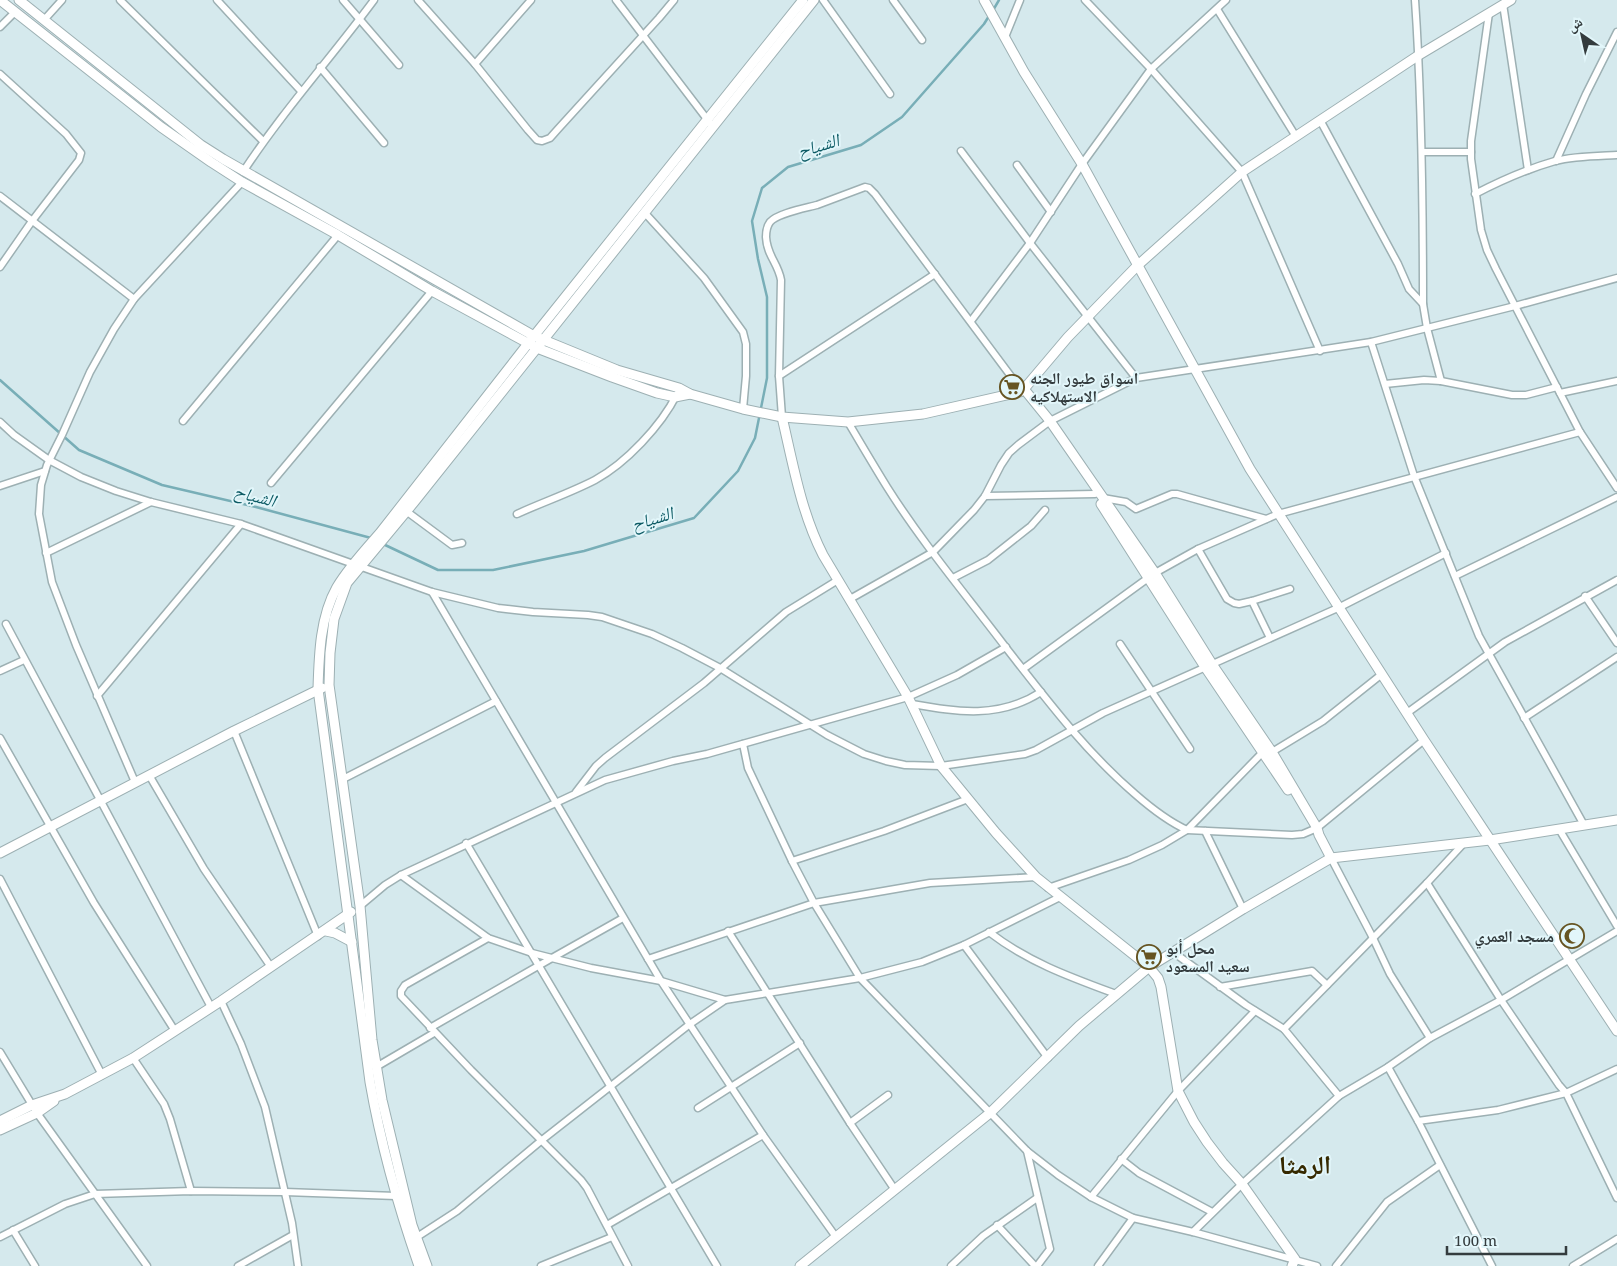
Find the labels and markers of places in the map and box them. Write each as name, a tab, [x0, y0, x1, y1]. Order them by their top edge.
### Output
place label: اسواق طيور الجنه الاستهلاكيه	[1030, 367, 1138, 407]
supermarket icon: اسواق طيور الجنه الاستهلاكيه	[999, 374, 1025, 400]
mosque icon: مسجد العمري	[1559, 923, 1585, 949]
place label: مسجد العمري	[1475, 925, 1554, 949]
place label: محل أبو سعيد المسعود	[1166, 937, 1250, 977]
supermarket icon: محل أبو سعيد المسعود	[1136, 944, 1162, 970]

